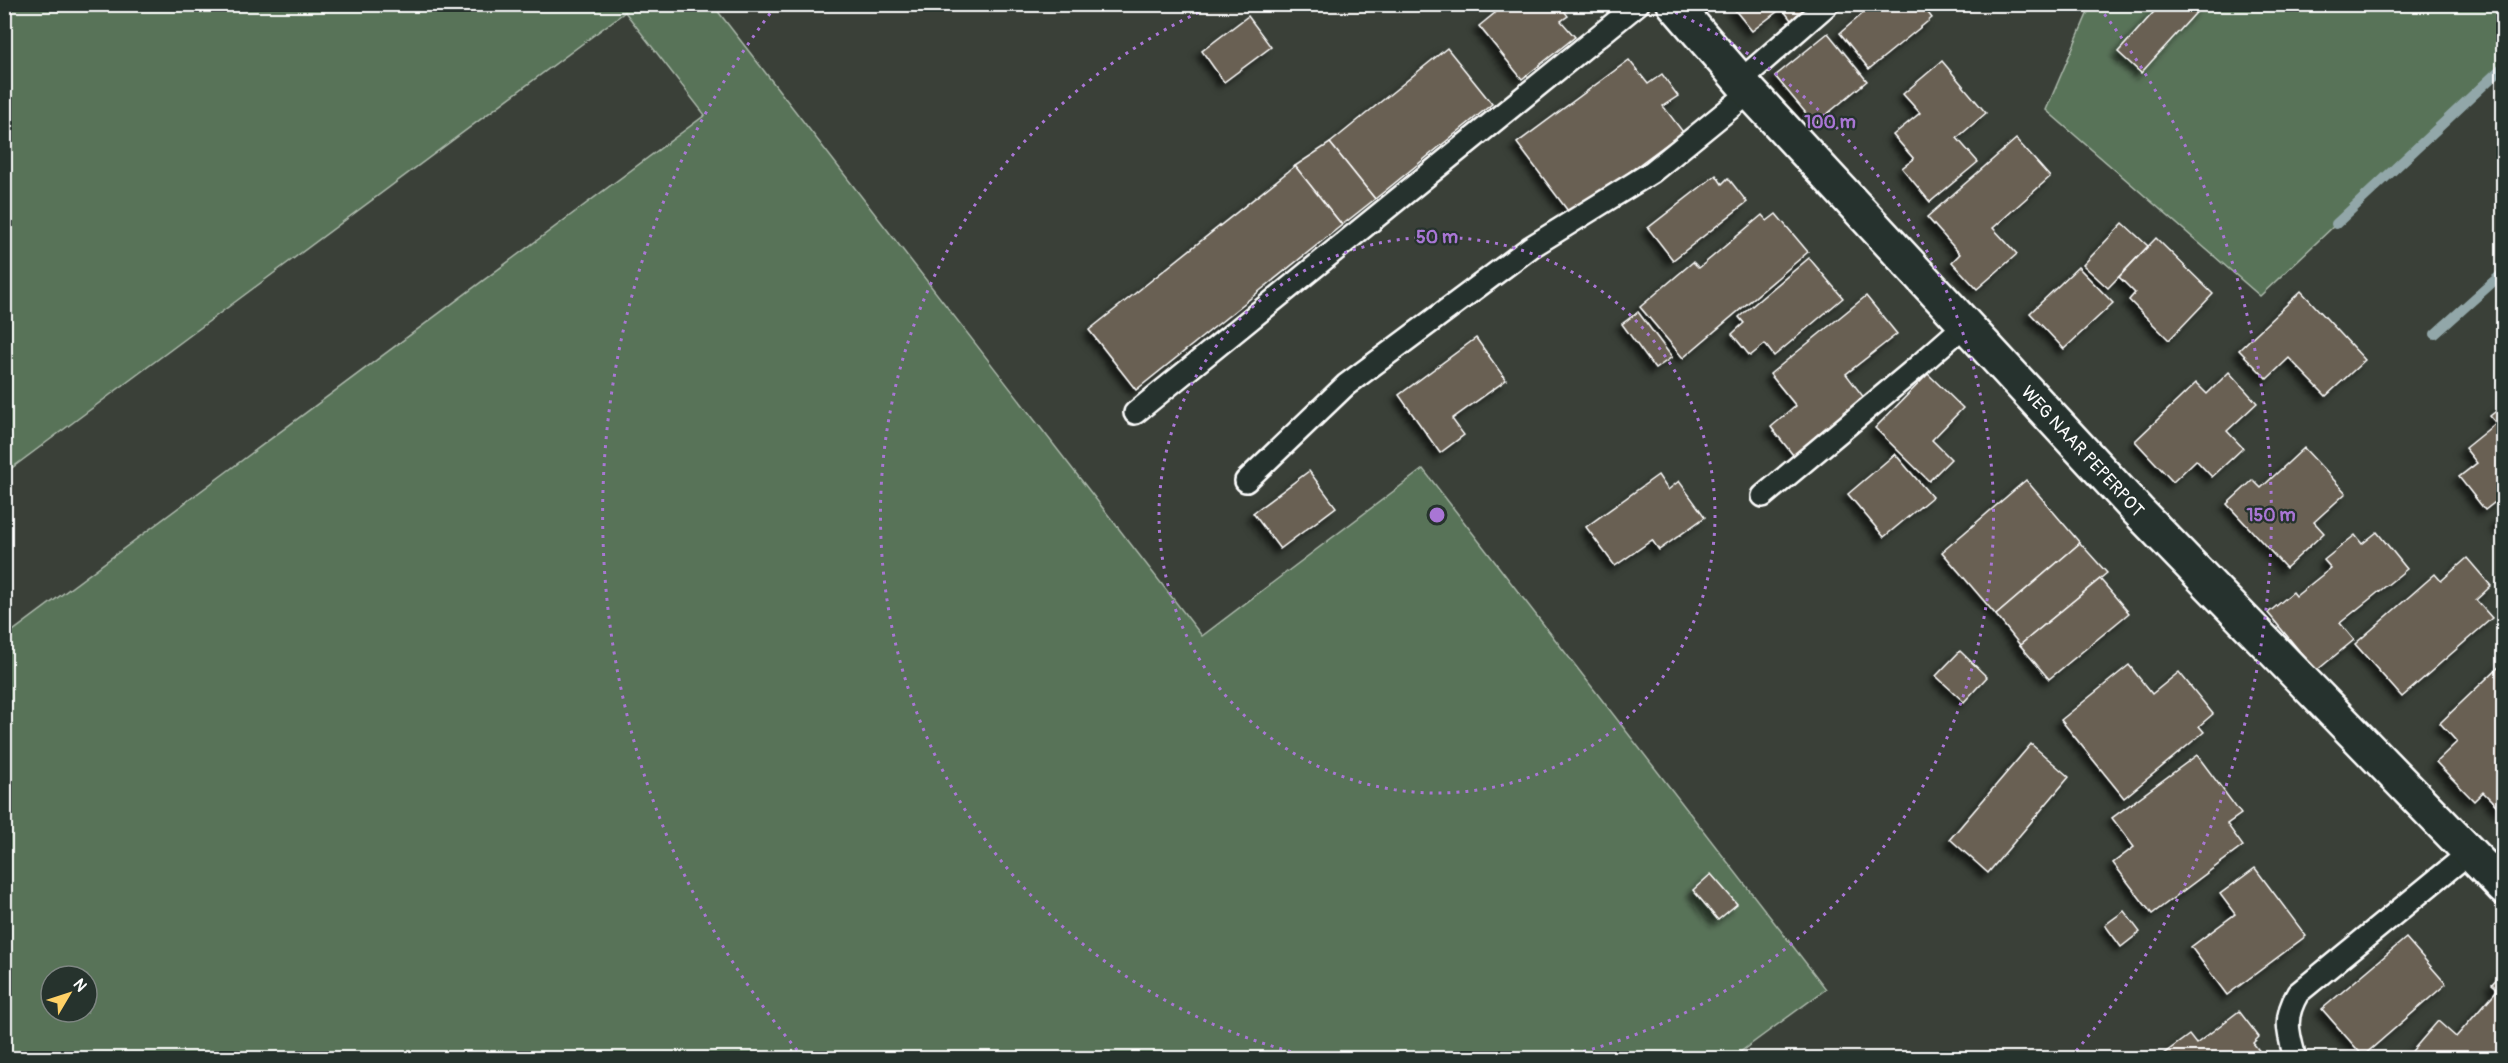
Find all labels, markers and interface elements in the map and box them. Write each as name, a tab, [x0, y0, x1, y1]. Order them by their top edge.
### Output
text: 100 m	[1804, 111, 1856, 134]
text: 50 m	[1416, 226, 1458, 249]
street label: WEG NAAR PEPERPOT	[2016, 381, 2149, 522]
text: 150 m	[2247, 504, 2296, 527]
centre of rings	[1427, 505, 1447, 525]
north arrow	[39, 964, 99, 1024]
text: N	[69, 975, 91, 996]

